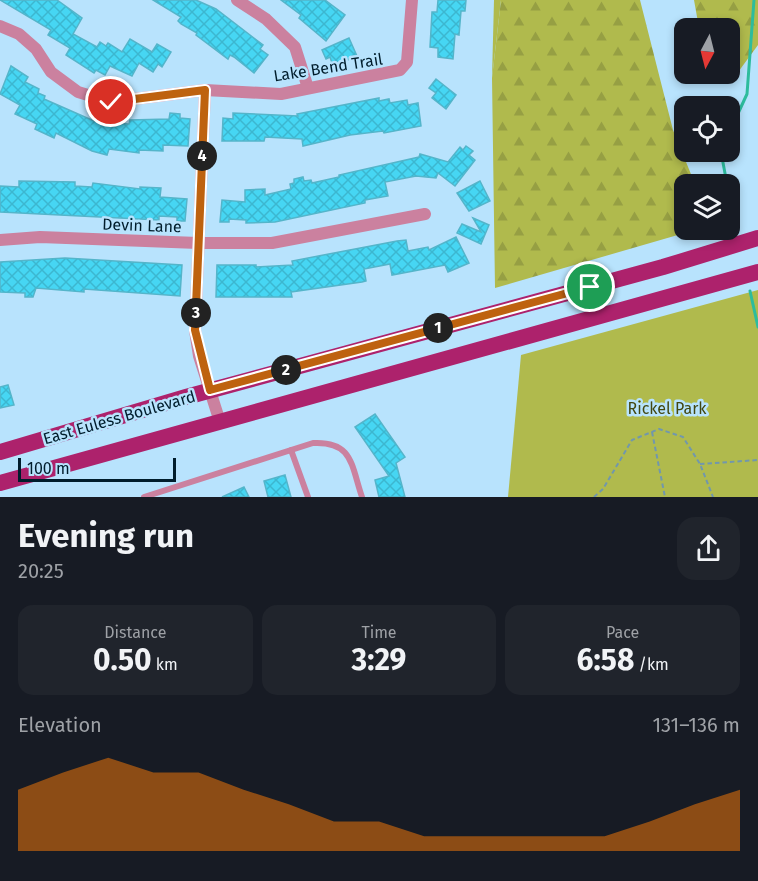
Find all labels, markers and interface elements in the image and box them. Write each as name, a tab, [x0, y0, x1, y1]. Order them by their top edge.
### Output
north arrow	[674, 18, 740, 84]
map controls	[674, 18, 740, 240]
street label: Lake Bend Trail	[272, 49, 384, 86]
pin	[85, 76, 136, 127]
icon: check	[94, 85, 127, 118]
button: locate	[674, 96, 740, 162]
pin: 4	[187, 141, 217, 171]
text: 4	[197, 146, 207, 165]
button: layers	[674, 174, 740, 240]
street label: Devin Lane	[102, 215, 182, 236]
pin	[564, 261, 615, 312]
icon: arrive	[573, 270, 606, 303]
pin: 3	[181, 298, 211, 328]
text: 3	[192, 303, 200, 322]
pin: 1	[423, 313, 453, 343]
text: 1	[434, 318, 442, 337]
pin: 2	[271, 355, 301, 385]
text: 2	[282, 360, 290, 379]
street label: East Euless Boulevard	[41, 387, 198, 448]
park label: Rickel Park	[627, 399, 707, 418]
scale bar	[18, 455, 176, 483]
text: 100 m	[27, 459, 70, 478]
text: Evening run	[18, 516, 194, 556]
button: share	[677, 517, 740, 580]
text: 20:25	[18, 559, 64, 583]
text: Distance	[104, 623, 166, 642]
text: Time	[361, 623, 397, 642]
text: Pace	[606, 623, 639, 642]
text: 0.50	[93, 642, 152, 678]
text: 3:29	[352, 642, 406, 678]
text: 6:58	[576, 642, 634, 678]
text: km	[152, 655, 178, 674]
text: /km	[634, 655, 669, 674]
text: Elevation	[18, 713, 102, 737]
text: 131–136 m	[652, 713, 740, 737]

